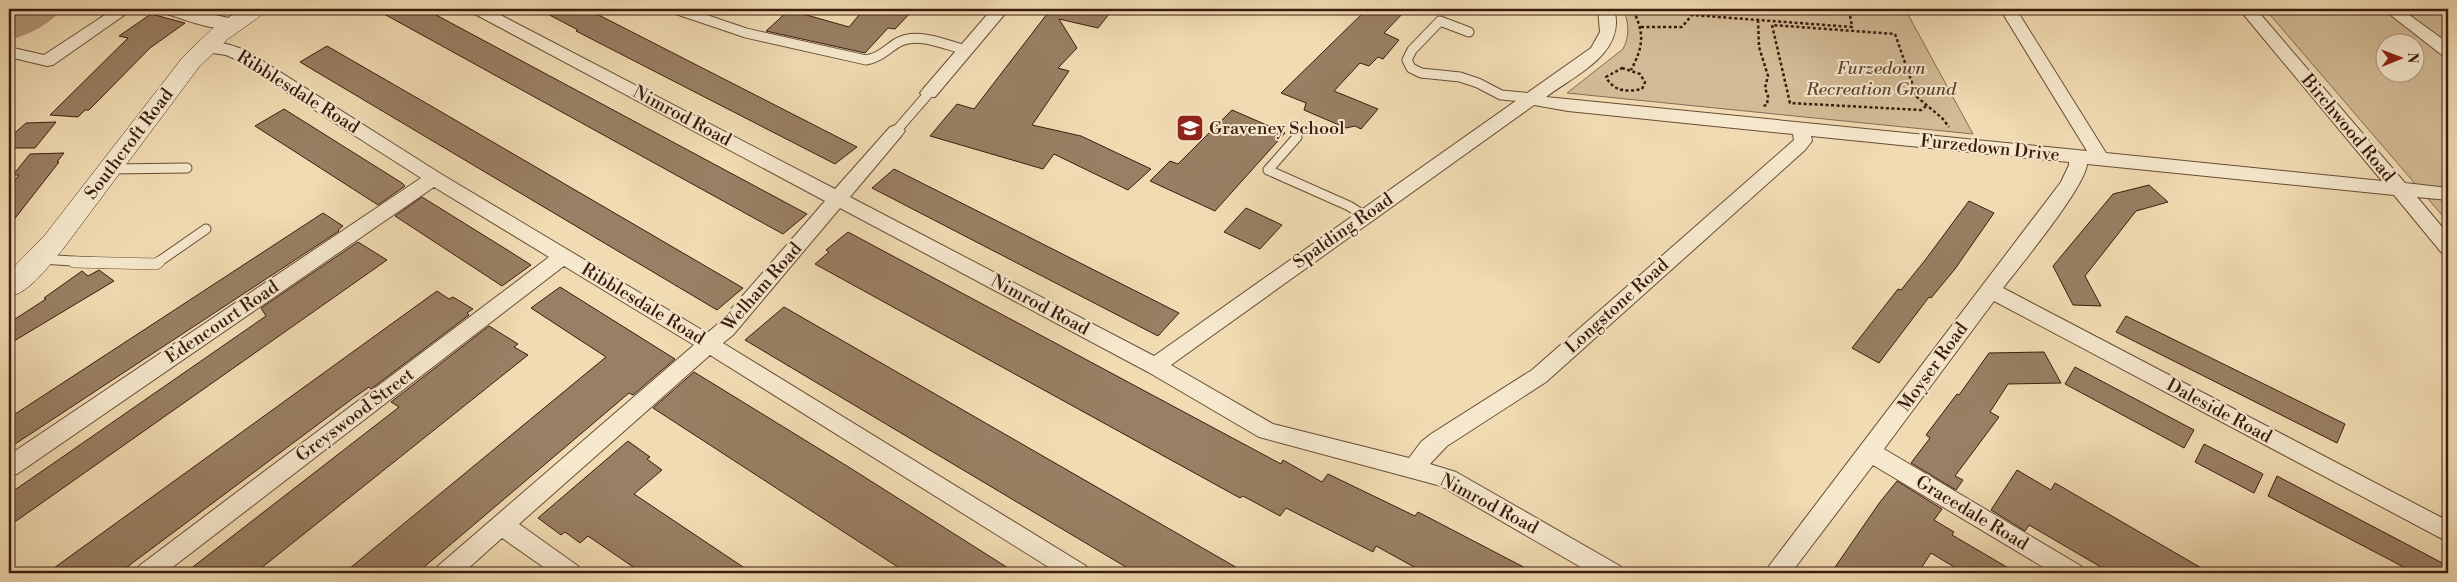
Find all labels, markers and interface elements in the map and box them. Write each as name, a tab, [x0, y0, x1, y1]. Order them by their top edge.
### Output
north arrow	[2374, 32, 2424, 82]
street label: Ribblesdale Road	[232, 45, 364, 139]
text: N	[2403, 52, 2421, 63]
park label: Furzedown Recreation Ground	[1805, 57, 1957, 101]
street label: Birchwood Road	[2296, 69, 2400, 187]
street label: Nimrod Road	[629, 80, 736, 152]
street label: Southcroft Road	[80, 83, 179, 204]
school or university icon: Graveney School	[1175, 113, 1205, 143]
place label: Graveney School	[1209, 117, 1345, 140]
street label: Furzedown Drive	[1919, 129, 2061, 167]
street label: Spalding Road	[1289, 188, 1398, 274]
street label: Welham Road	[716, 237, 807, 337]
street label: Longstone Road	[1560, 253, 1674, 359]
street label: Ribblesdale Road	[577, 258, 710, 350]
street label: Nimrod Road	[987, 269, 1094, 341]
street label: Edencourt Road	[161, 275, 284, 368]
street label: Moyser Road	[1893, 317, 1974, 416]
street label: Greyswood Street	[291, 363, 419, 467]
street label: Daleside Road	[2162, 374, 2276, 449]
street label: Nimrod Road	[1436, 468, 1543, 540]
street label: Gracedale Road	[1911, 470, 2033, 556]

